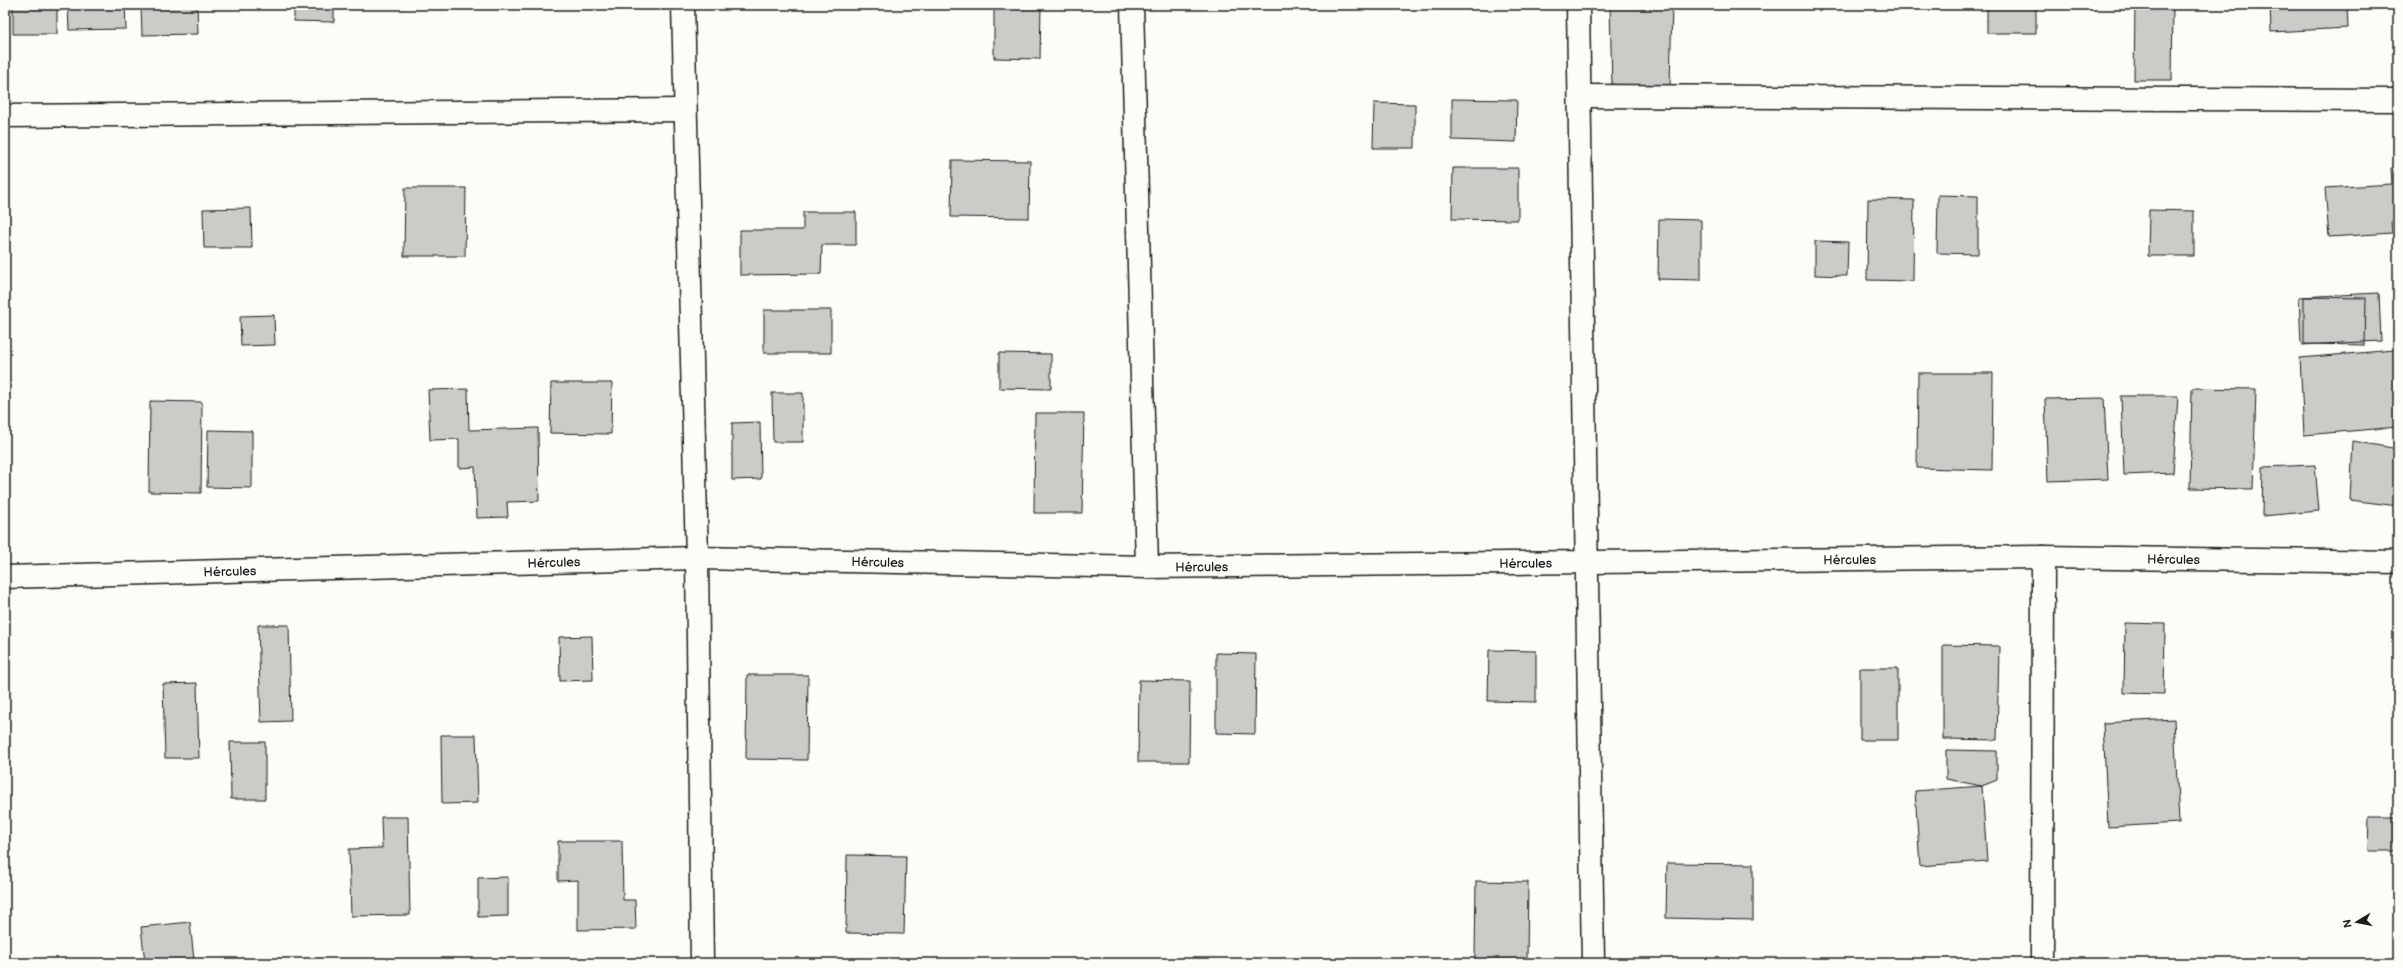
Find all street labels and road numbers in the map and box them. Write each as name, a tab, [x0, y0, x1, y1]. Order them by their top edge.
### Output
street label: Hércules	[2147, 551, 2201, 568]
street label: Hércules	[1823, 552, 1877, 568]
street label: Hércules	[527, 554, 581, 572]
street label: Hércules	[851, 554, 905, 571]
street label: Hércules	[1499, 555, 1553, 572]
street label: Hércules	[1175, 559, 1229, 576]
street label: Hércules	[203, 563, 257, 581]

